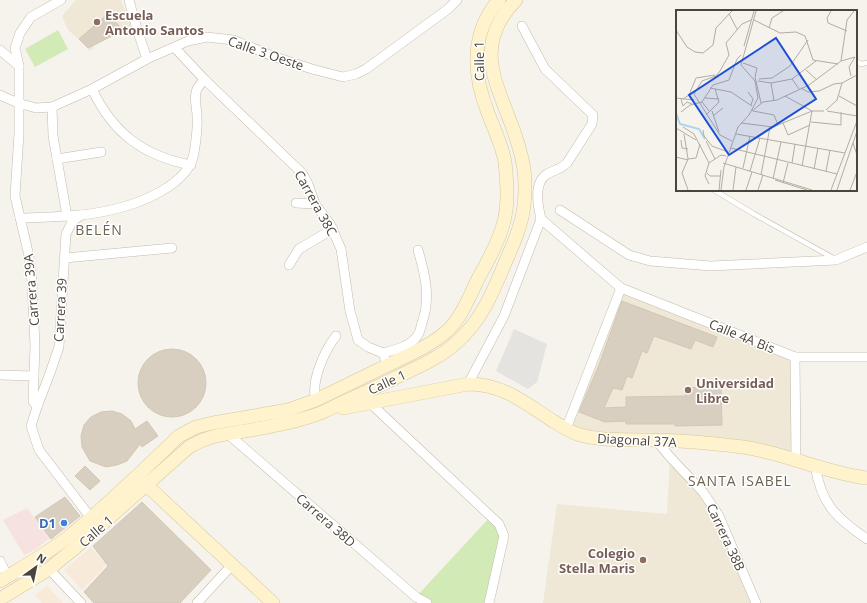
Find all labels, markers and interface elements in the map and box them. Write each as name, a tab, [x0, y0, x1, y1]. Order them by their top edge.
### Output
place label: Escuela Antonio Santos	[105, 6, 204, 39]
inset map	[676, 10, 857, 191]
marker: Escuela Antonio Santos	[92, 17, 102, 27]
street label: Calle 3 Oeste	[226, 32, 306, 74]
street label: Calle 1	[470, 41, 488, 81]
street label: Carrera 38C	[291, 167, 341, 239]
district label: BELÉN	[75, 220, 123, 239]
street label: Carrera 39A	[19, 252, 43, 327]
street label: Carrera 39	[49, 278, 71, 342]
street label: Calle 4A Bis	[706, 315, 778, 357]
street label: Calle 1	[365, 365, 409, 399]
place label: Universidad Libre	[696, 374, 774, 407]
marker: Universidad Libre	[683, 385, 693, 395]
street label: Diagonal 37A	[597, 429, 678, 451]
district label: SANTA ISABEL	[688, 471, 792, 490]
street label: Carrera 38D	[292, 489, 360, 551]
street label: Carrera 38B	[703, 500, 749, 574]
street label: Calle 1	[75, 511, 117, 551]
place label: D1	[39, 514, 56, 532]
marker: D1	[59, 518, 69, 528]
place label: Colegio Stella Maris	[559, 544, 635, 577]
north arrow	[16, 547, 56, 587]
text: N	[34, 549, 50, 567]
marker: Colegio Stella Maris	[638, 555, 648, 565]

